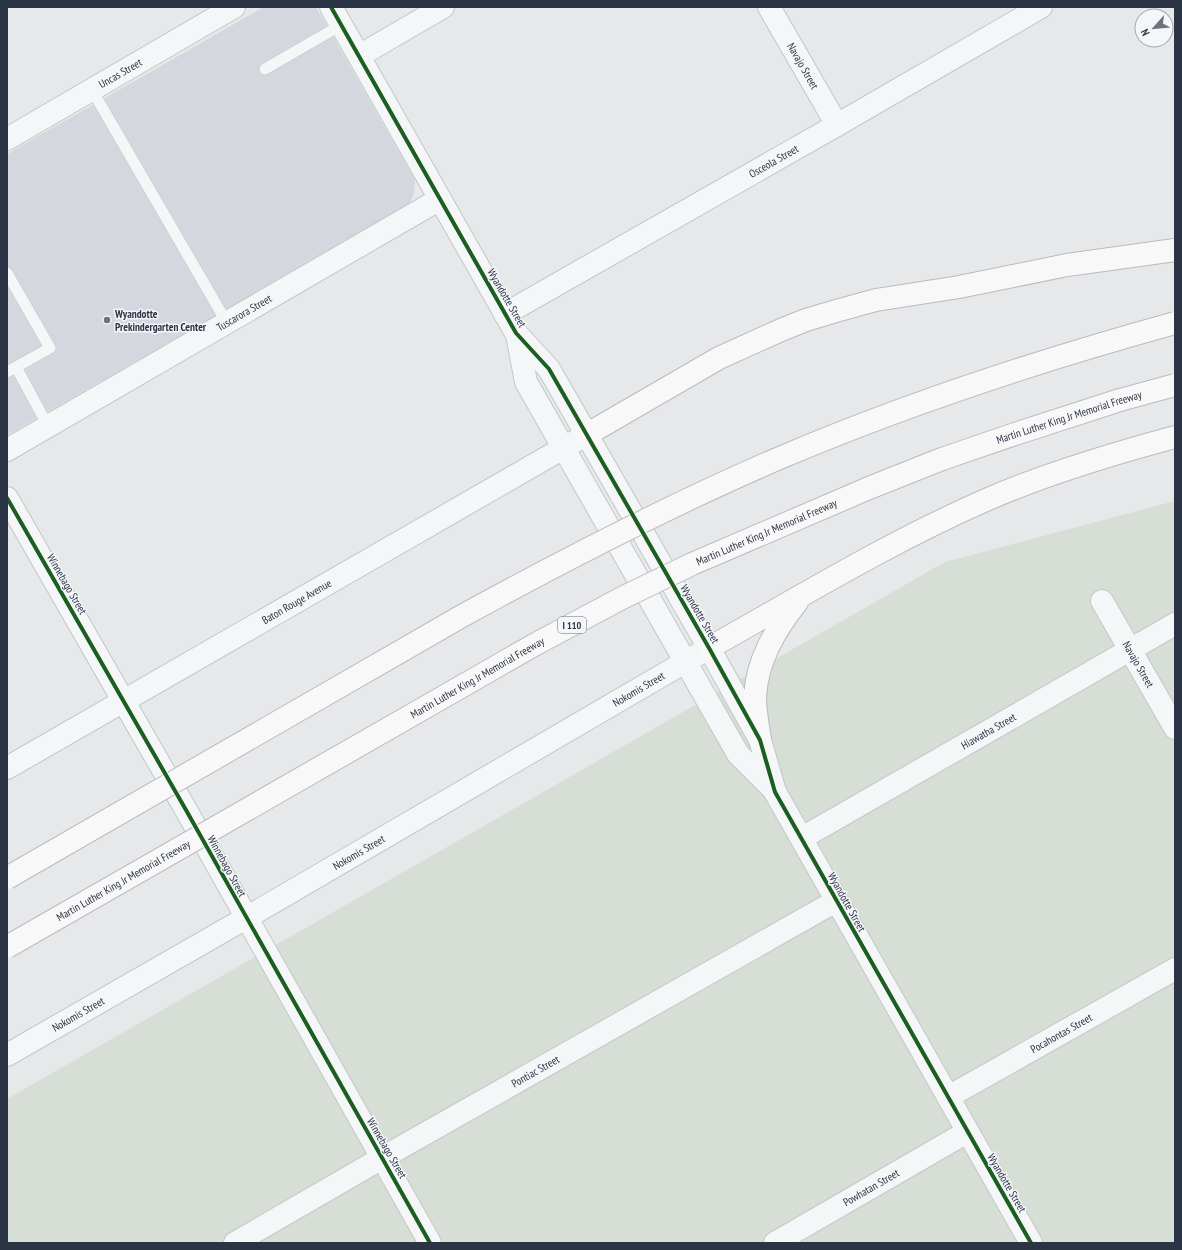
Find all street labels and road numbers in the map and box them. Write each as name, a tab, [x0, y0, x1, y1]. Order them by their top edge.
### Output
street label: Navajo Street	[784, 40, 822, 92]
street label: Uncas Street	[96, 55, 144, 91]
street label: Osceola Street	[746, 141, 801, 181]
street label: Wyandotte Street	[485, 266, 529, 330]
street label: Tuscarora Street	[214, 291, 274, 334]
street label: Martin Luther King Jr Memorial Freeway	[995, 387, 1144, 447]
street label: Martin Luther King Jr Memorial Freeway	[694, 495, 840, 568]
street label: Winnebago Street	[44, 551, 90, 617]
street label: Baton Rouge Avenue	[259, 576, 334, 627]
street label: Wyandotte Street	[678, 582, 722, 646]
road number: I 110	[558, 617, 586, 633]
street label: Martin Luther King Jr Memorial Freeway	[408, 633, 547, 721]
street label: Navajo Street	[1120, 639, 1157, 690]
street label: Nokomis Street	[610, 668, 667, 710]
street label: Hiawatha Street	[959, 710, 1018, 752]
street label: Nokomis Street	[330, 832, 387, 873]
street label: Winnebago Street	[204, 833, 250, 899]
street label: Martin Luther King Jr Memorial Freeway	[54, 836, 193, 924]
street label: Wyandotte Street	[825, 870, 869, 934]
street label: Nokomis Street	[49, 994, 107, 1035]
street label: Pocahontas Street	[1028, 1010, 1095, 1056]
street label: Pontiac Street	[509, 1052, 562, 1090]
street label: Winnebago Street	[364, 1115, 410, 1181]
street label: Wyandotte Street	[985, 1151, 1029, 1215]
street label: Powhatan Street	[841, 1166, 902, 1209]

